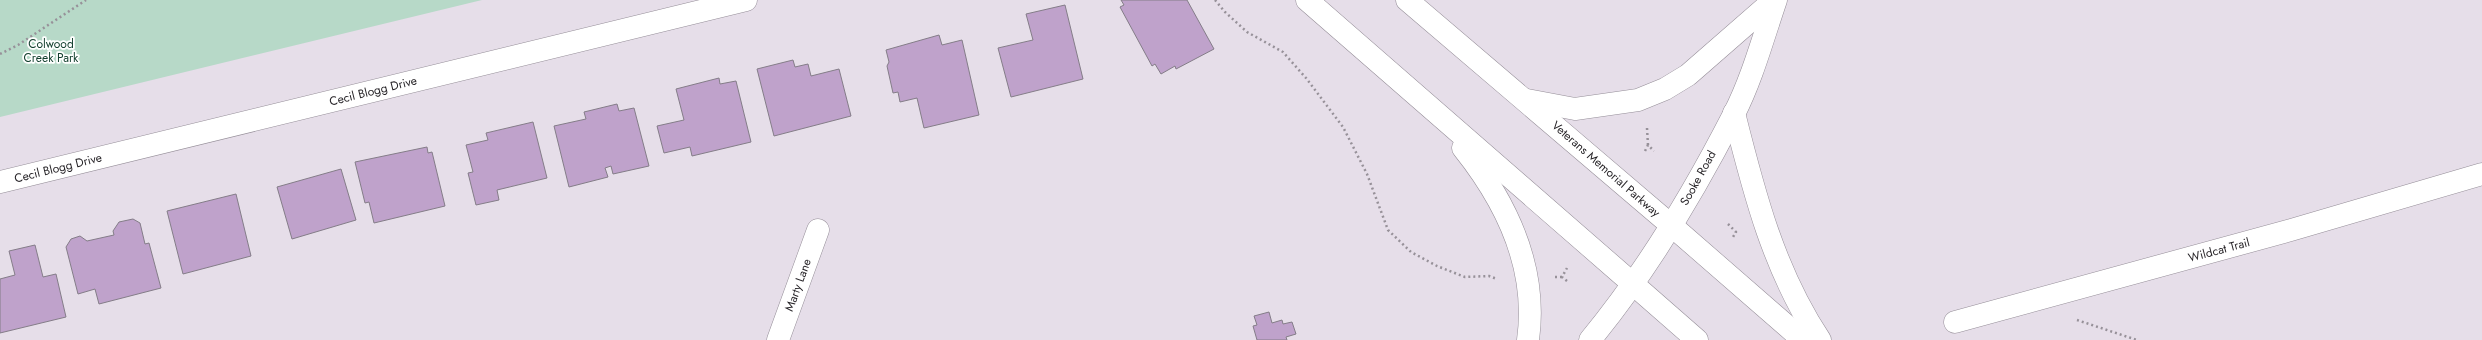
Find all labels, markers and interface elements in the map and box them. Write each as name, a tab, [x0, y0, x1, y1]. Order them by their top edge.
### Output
park label: Colwood Creek Park	[24, 35, 79, 67]
street label: Cecil Blogg Drive	[327, 71, 419, 111]
street label: Veterans Memorial Parkway	[1548, 117, 1665, 222]
street label: Sooke Road	[1675, 147, 1721, 209]
street label: Cecil Blogg Drive	[12, 148, 104, 188]
street label: Wildcat Trail	[2186, 233, 2252, 267]
street label: Marty Lane	[780, 256, 816, 314]

